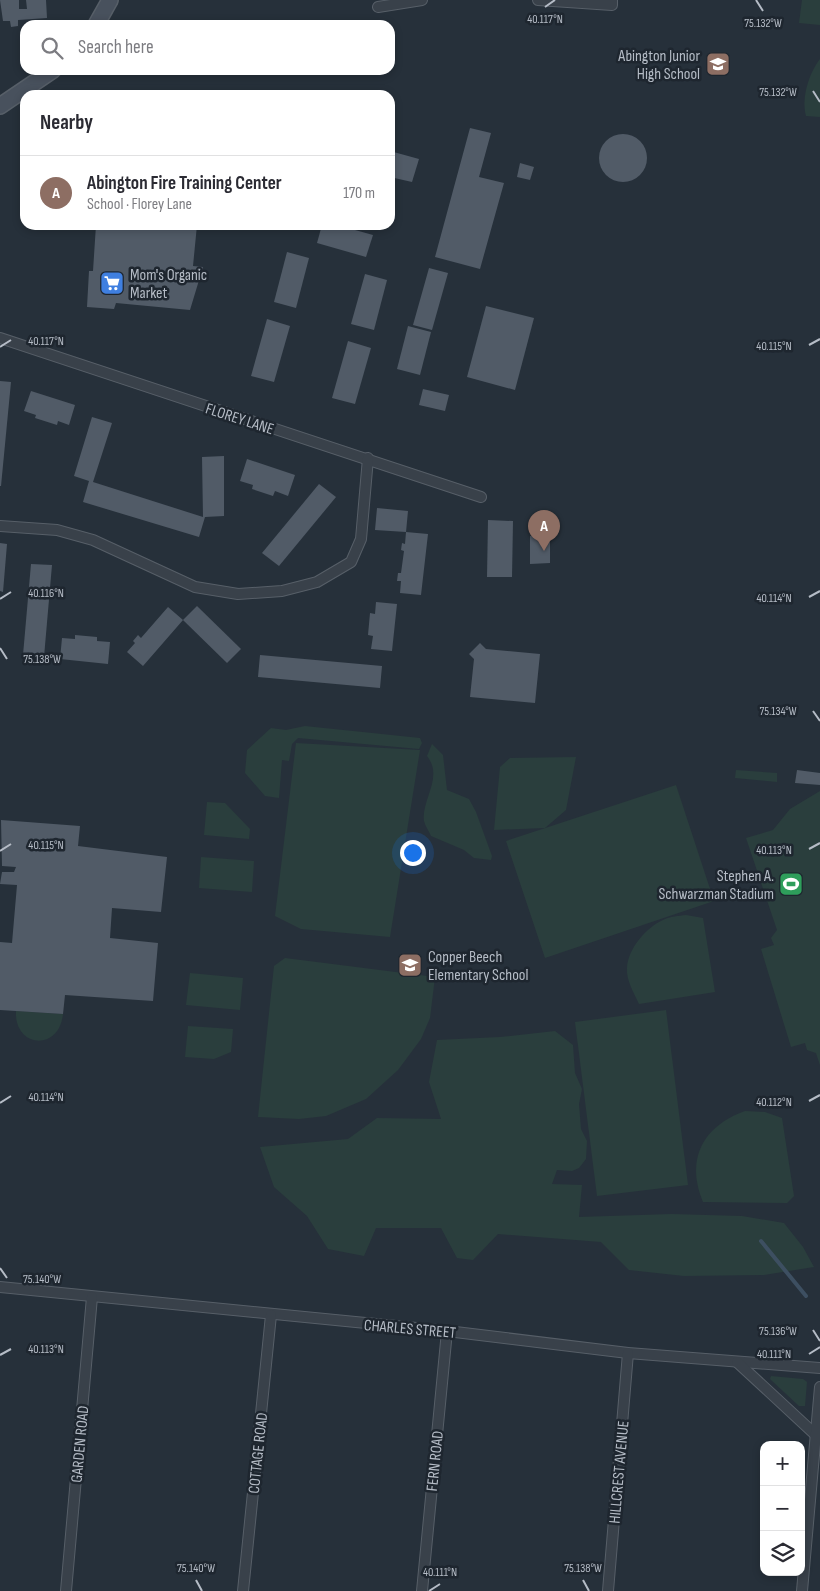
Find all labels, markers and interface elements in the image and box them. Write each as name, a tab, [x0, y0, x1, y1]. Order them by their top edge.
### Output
text: 40.117°N	[527, 12, 563, 27]
text: 75.132°W	[744, 16, 782, 31]
search box	[20, 20, 395, 75]
icon: search	[38, 34, 66, 62]
text: Search here	[78, 36, 154, 59]
place label: Abington Junior High School	[617, 47, 700, 84]
school or university icon: Abington Junior High School	[705, 51, 731, 77]
text: 75.132°W	[759, 85, 797, 100]
text: Nearby	[40, 110, 93, 135]
text: Abington Fire Training Center	[87, 172, 282, 195]
text: A	[52, 184, 60, 203]
text: 170 m	[343, 184, 375, 203]
text: School · Florey Lane	[87, 195, 192, 214]
place label: Mom's Organic Market	[130, 266, 207, 303]
supermarket icon: Mom's Organic Market	[99, 270, 125, 296]
text: 40.117°N	[28, 334, 64, 349]
text: 40.115°N	[756, 339, 792, 354]
street label: FLOREY LANE	[203, 399, 276, 439]
pin: A	[528, 510, 560, 551]
text: 40.116°N	[28, 586, 64, 601]
text: 40.114°N	[756, 591, 792, 606]
text: 75.138°W	[23, 652, 61, 667]
text: 75.134°W	[759, 704, 797, 719]
text: 40.115°N	[28, 838, 64, 853]
your location	[400, 840, 426, 866]
text: 40.113°N	[756, 843, 792, 858]
place label: Stephen A. Schwarzman Stadium	[658, 867, 774, 904]
sports icon: Stephen A. Schwarzman Stadium	[778, 871, 804, 897]
place label: Copper Beech Elementary School	[428, 948, 528, 985]
school or university icon: Copper Beech Elementary School	[397, 952, 423, 978]
text: 40.114°N	[28, 1090, 64, 1105]
text: 40.112°N	[756, 1095, 792, 1110]
text: 75.140°W	[23, 1272, 61, 1287]
street label: CHARLES STREET	[363, 1316, 457, 1343]
text: 75.136°W	[759, 1324, 797, 1339]
text: 40.113°N	[28, 1342, 64, 1357]
text: 40.111°N	[757, 1347, 791, 1362]
street label: GARDEN ROAD	[68, 1405, 93, 1483]
street label: COTTAGE ROAD	[245, 1412, 272, 1495]
street label: HILLCREST AVENUE	[606, 1420, 633, 1524]
street label: FERN ROAD	[423, 1430, 448, 1492]
map controls	[760, 1441, 805, 1576]
button: +	[760, 1441, 805, 1486]
button: −	[760, 1486, 805, 1531]
button: layers	[760, 1531, 805, 1576]
text: 75.140°W	[177, 1561, 215, 1576]
text: 75.138°W	[564, 1561, 602, 1576]
text: 40.111°N	[423, 1565, 457, 1580]

